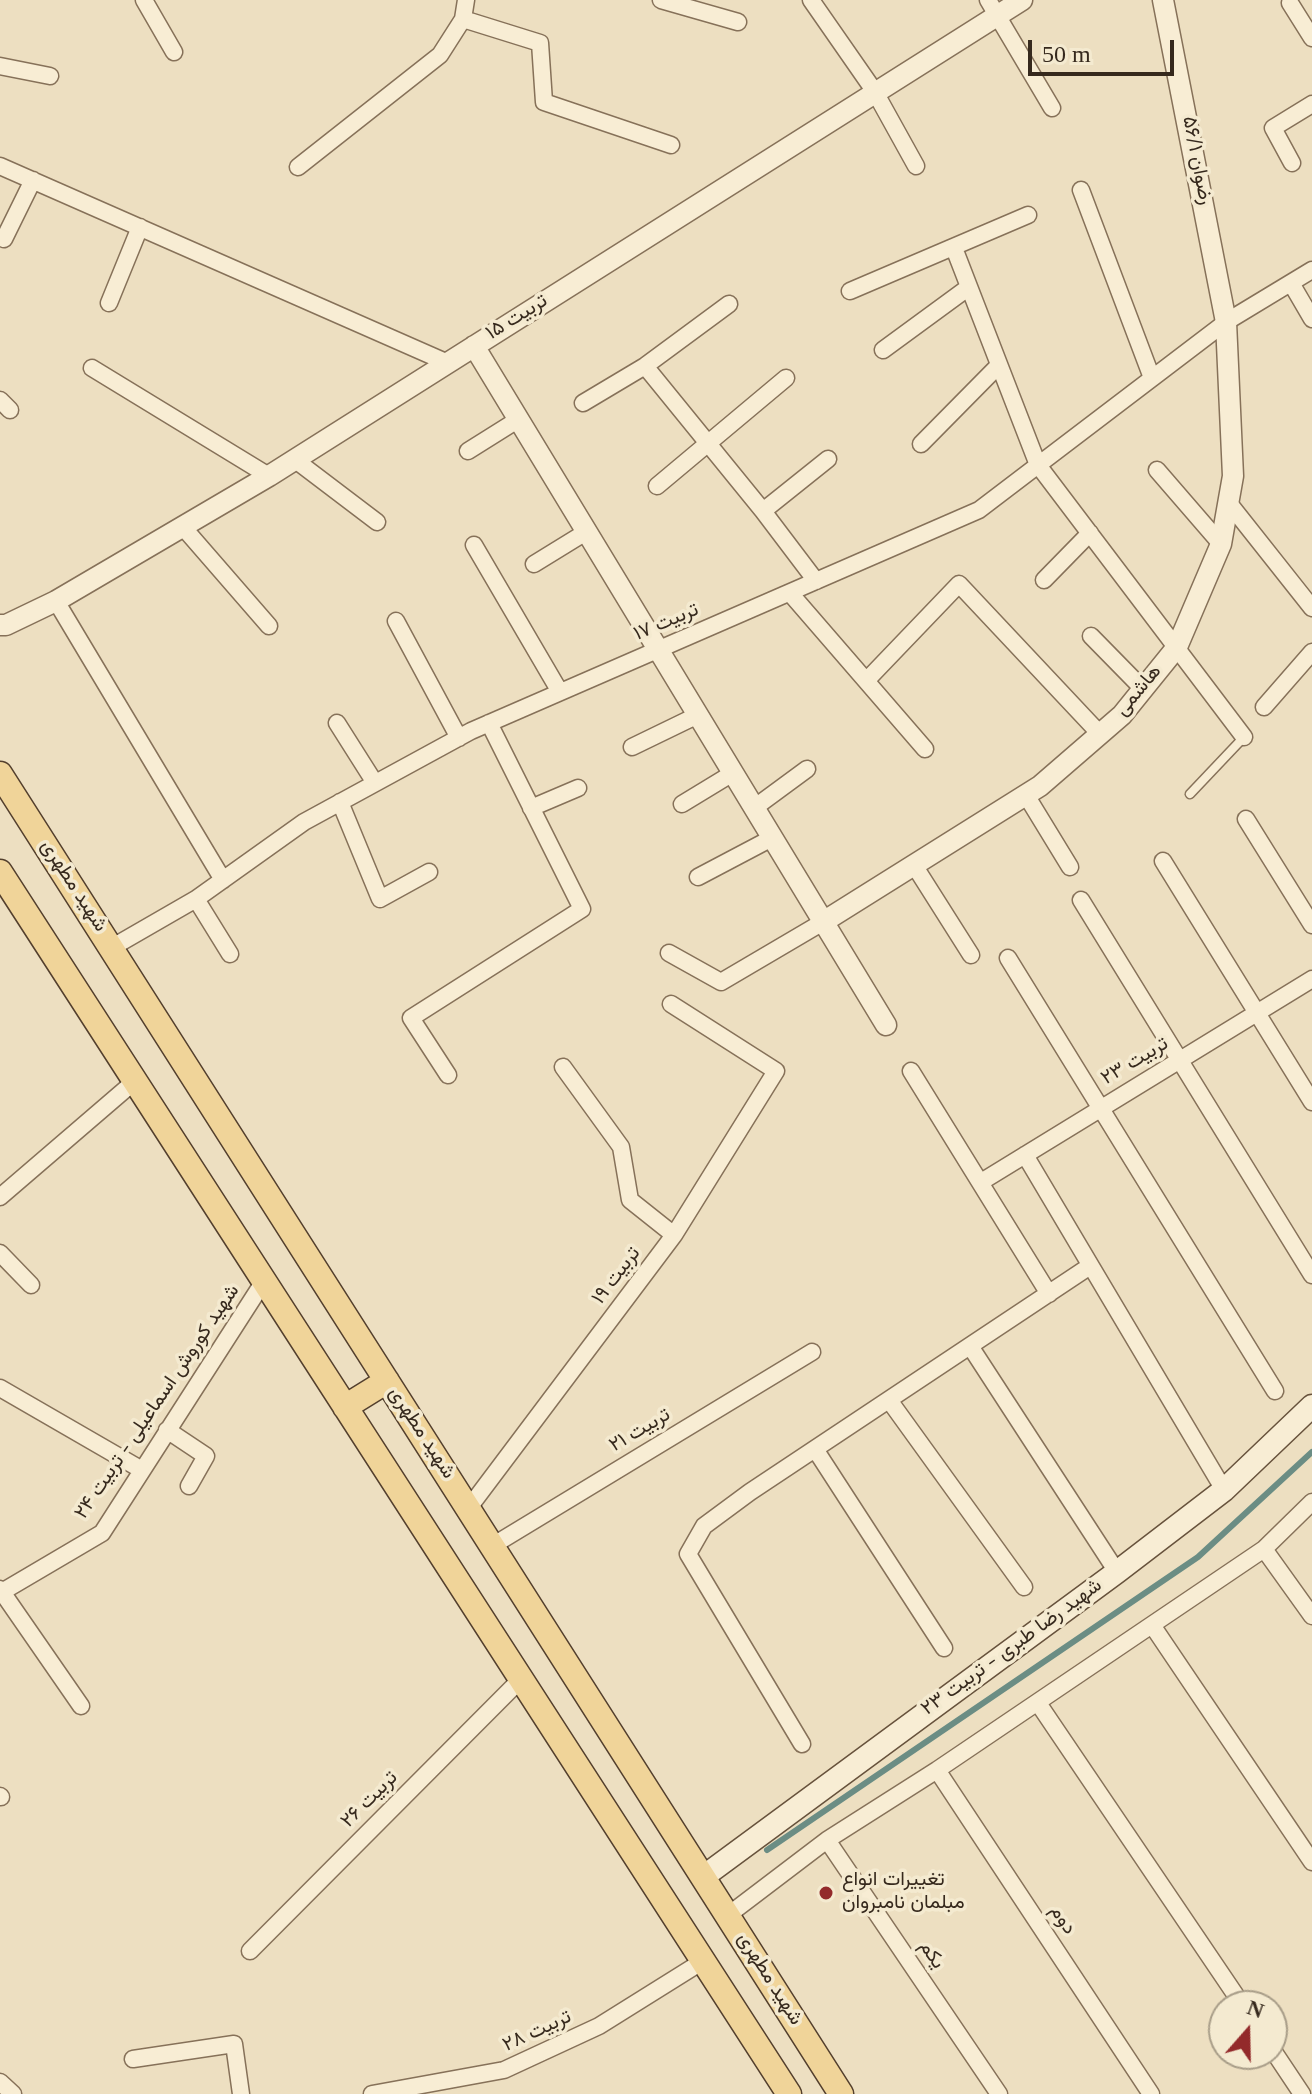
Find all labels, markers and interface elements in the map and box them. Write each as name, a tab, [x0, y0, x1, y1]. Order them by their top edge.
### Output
scale bar	[1032, 24, 1178, 74]
text: 50 m	[1042, 41, 1091, 67]
street label: رضوان ۵۶/۱	[1175, 115, 1215, 207]
street label: تربیت ۱۵	[483, 291, 553, 347]
street label: تربیت ۱۷	[631, 600, 703, 648]
street label: هاشمی	[1112, 661, 1168, 723]
street label: شهید مطهری	[33, 836, 111, 938]
street label: تربیت ۲۳	[1098, 1034, 1174, 1092]
street label: تربیت ۱۹	[589, 1243, 647, 1311]
street label: شهید کوروش اسماعیلی - تربیت ۲۴	[71, 1281, 247, 1525]
street label: شهید مطهری	[381, 1383, 459, 1485]
street label: تربیت ۲۱	[606, 1405, 676, 1459]
street label: شهید رضا طبری - تربیت ۲۳	[918, 1575, 1108, 1723]
street label: تربیت ۲۶	[338, 1768, 404, 1834]
place label: تغییرات انواع مبلمان نامبروان	[842, 1870, 965, 1917]
marker: تغییرات انواع مبلمان نامبروان	[817, 1884, 835, 1902]
street label: دوم	[1043, 1902, 1079, 1940]
street label: شهید مطهری	[730, 1929, 806, 2031]
street label: یکم	[912, 1937, 948, 1975]
north arrow	[1208, 1990, 1288, 2070]
text: N	[1244, 1994, 1267, 2023]
street label: تربیت ۲۸	[500, 2007, 576, 2059]

